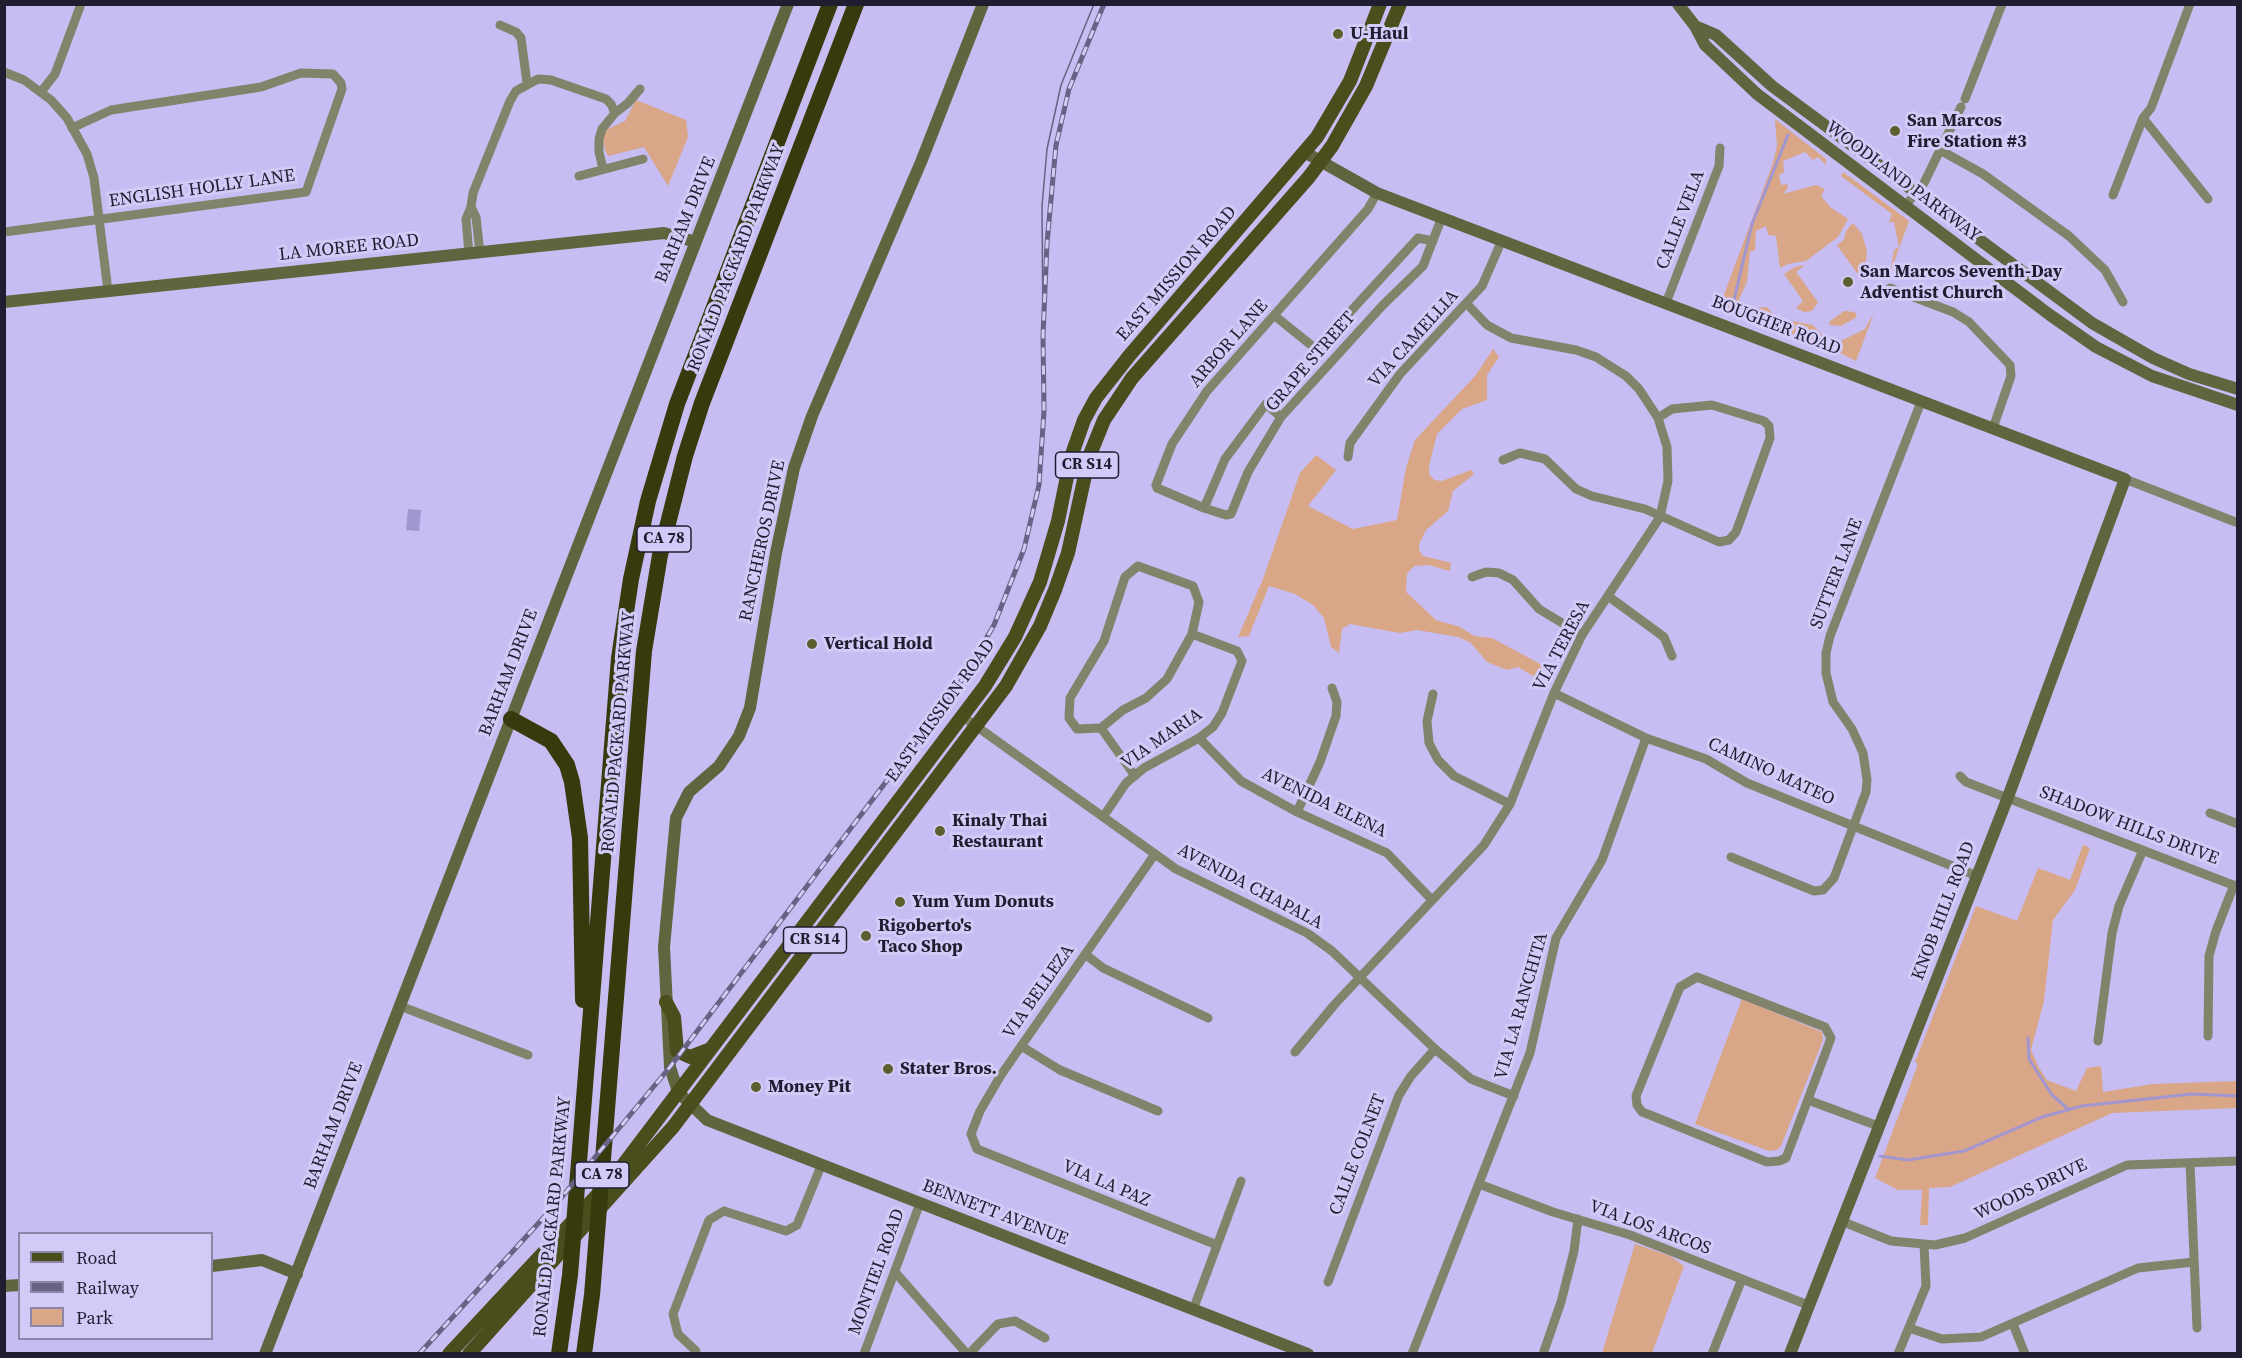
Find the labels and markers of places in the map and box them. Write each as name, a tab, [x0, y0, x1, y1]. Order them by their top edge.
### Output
place label: U-Haul	[1350, 23, 1408, 45]
marker: U-Haul	[1331, 27, 1345, 41]
place label: San Marcos Fire Station #3	[1907, 110, 2027, 152]
marker: San Marcos Fire Station #3	[1888, 124, 1902, 138]
place label: San Marcos Seventh-Day Adventist Church	[1860, 261, 2062, 304]
marker: San Marcos Seventh-Day Adventist Church	[1841, 275, 1855, 289]
place label: Vertical Hold	[824, 633, 933, 655]
marker: Vertical Hold	[805, 637, 819, 651]
place label: Kinaly Thai Restaurant	[952, 810, 1047, 852]
marker: Kinaly Thai Restaurant	[933, 824, 947, 838]
place label: Yum Yum Donuts	[912, 891, 1054, 913]
marker: Yum Yum Donuts	[893, 895, 907, 909]
place label: Rigoberto's Taco Shop	[878, 915, 972, 958]
marker: Rigoberto's Taco Shop	[859, 929, 873, 943]
place label: Stater Bros.	[900, 1058, 997, 1080]
marker: Stater Bros.	[881, 1062, 895, 1076]
place label: Money Pit	[768, 1076, 851, 1098]
marker: Money Pit	[749, 1080, 763, 1094]

